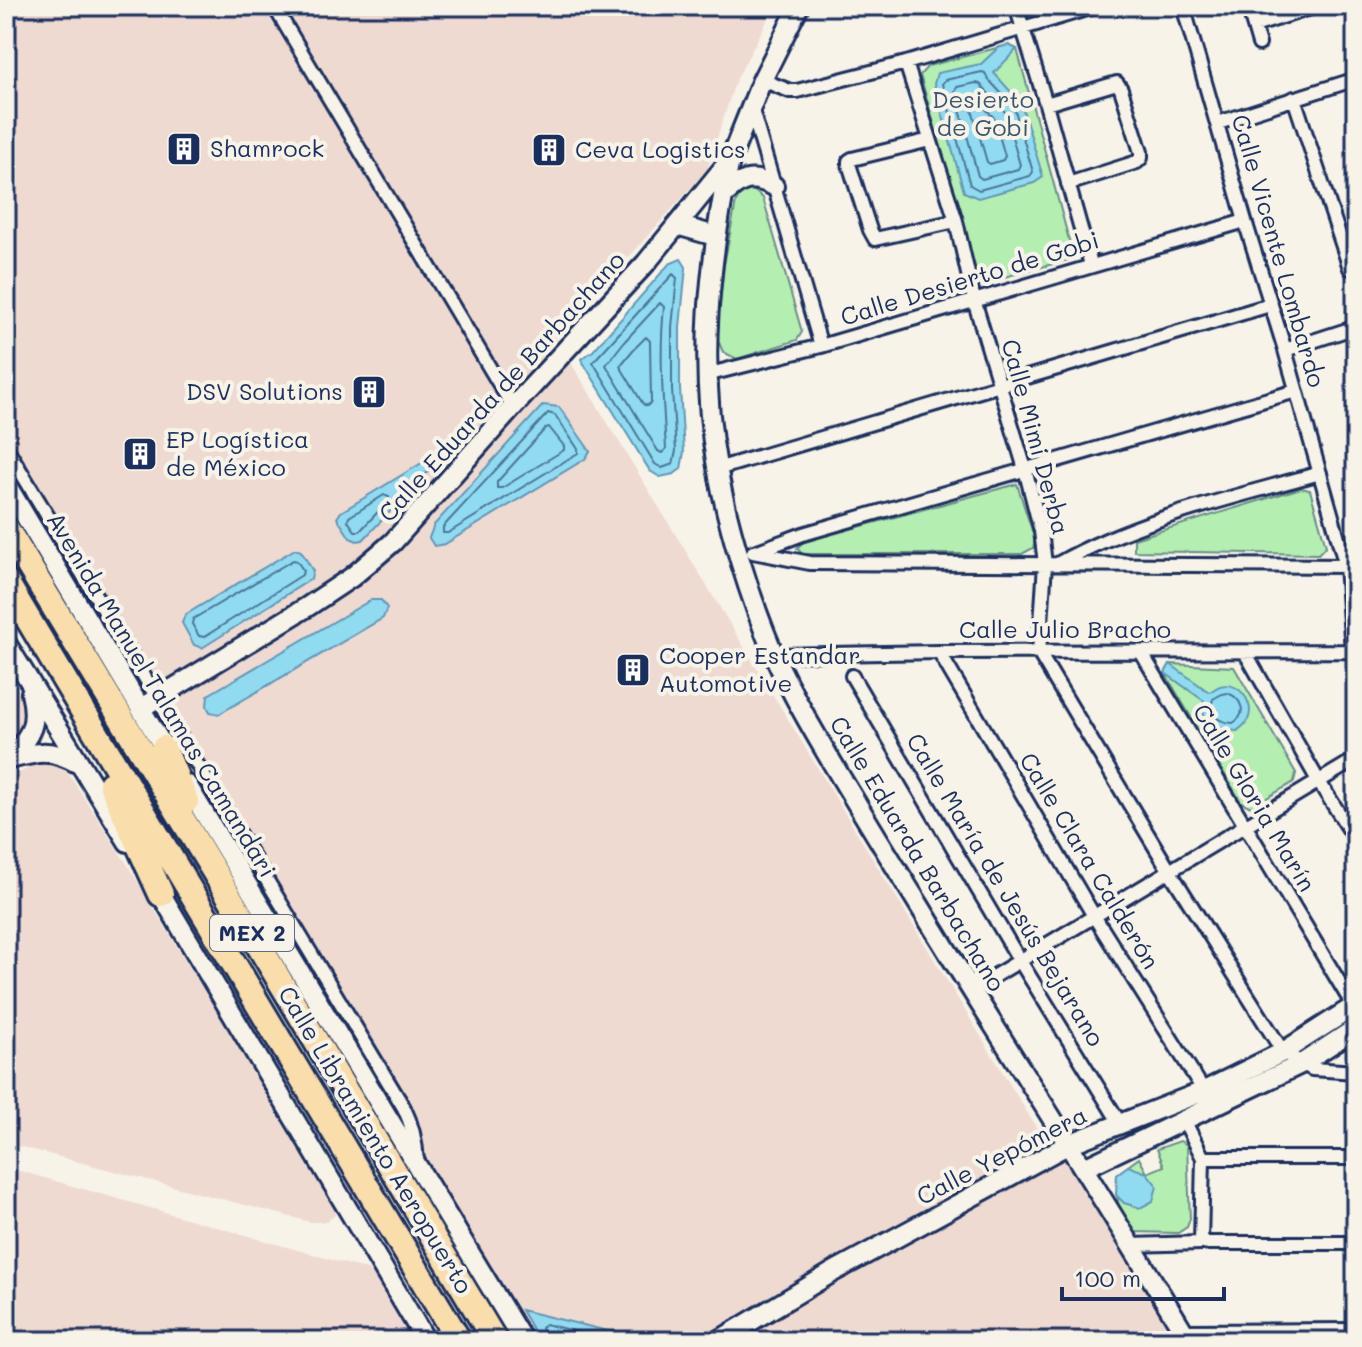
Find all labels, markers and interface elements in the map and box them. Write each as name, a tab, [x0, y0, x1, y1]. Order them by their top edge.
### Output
park label: Desierto de Gobi	[932, 83, 1034, 142]
street label: Calle Vicente Lombardo	[1226, 111, 1333, 391]
building icon: Shamrock	[165, 130, 203, 168]
building icon: Ceva Logistics	[530, 131, 568, 169]
place label: Shamrock	[210, 132, 324, 163]
place label: Ceva Logistics	[575, 133, 746, 164]
street label: Calle Desierto de Gobi	[836, 223, 1103, 332]
street label: Calle Eduarda de Barbachano	[371, 244, 631, 528]
street label: Calle Mimi Derba	[995, 336, 1077, 538]
building icon: DSV Solutions	[350, 373, 388, 411]
place label: DSV Solutions	[186, 375, 343, 406]
place label: EP Logística de México	[166, 423, 309, 482]
building icon: EP Logística de México	[121, 435, 159, 473]
street label: Avenida Manuel Talamas Camandari	[41, 506, 284, 883]
street label: Calle Julio Bracho	[959, 613, 1171, 644]
place label: Cooper Estandar Automotive	[659, 639, 860, 698]
building icon: Cooper Estandar Automotive	[614, 651, 652, 689]
street label: Calle Gloria Marín	[1187, 698, 1324, 897]
street label: Calle Eduarda Barbachano	[824, 710, 1013, 997]
street label: Calle María de Jesús Bejarano	[900, 727, 1112, 1052]
street label: Calle Clara Calderón	[1013, 746, 1167, 974]
road number: MEX 2	[210, 915, 294, 951]
street label: Calle Libramiento Aeropuerto	[272, 980, 481, 1299]
street label: Calle Yepómera	[911, 1098, 1092, 1211]
scale bar	[1062, 1251, 1224, 1301]
text: 100 m	[1074, 1262, 1141, 1293]

